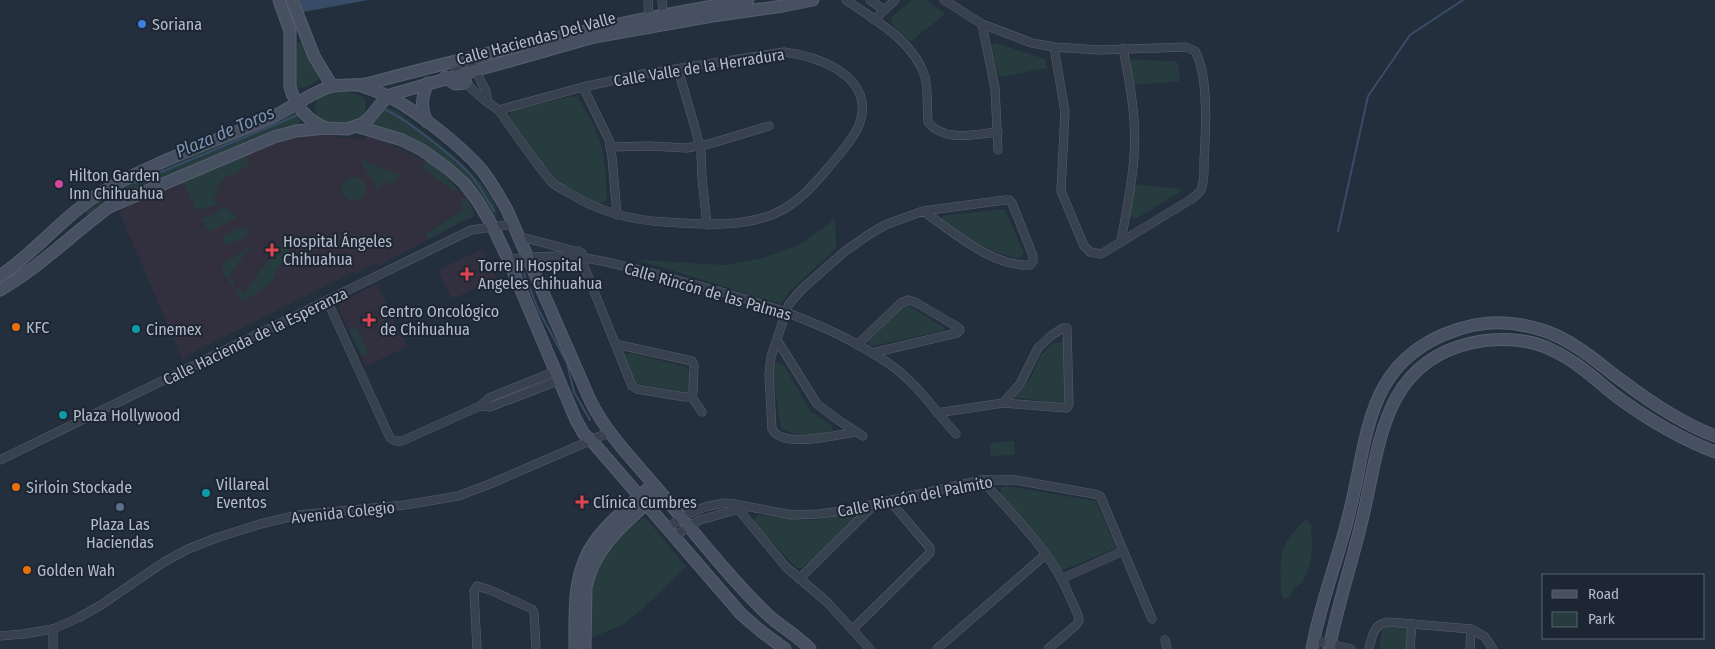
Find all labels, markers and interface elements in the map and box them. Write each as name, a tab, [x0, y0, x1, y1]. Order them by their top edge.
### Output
street label: Calle Haciendas Del Valle	[454, 8, 618, 69]
place label: Soriana	[152, 15, 202, 34]
marker: Soriana	[136, 18, 148, 30]
street label: Calle Valle de la Herradura	[612, 45, 786, 90]
water label: Plaza de Toros	[172, 101, 278, 163]
place label: Hilton Garden Inn Chihuahua	[69, 166, 164, 203]
marker: Hilton Garden Inn Chihuahua	[53, 178, 65, 190]
place label: Hospital Ángeles Chihuahua	[283, 232, 392, 269]
marker: Hospital Ángeles Chihuahua	[265, 243, 279, 257]
place label: Torre II Hospital Angeles Chihuahua	[478, 256, 603, 293]
street label: Calle Rincón de las Palmas	[622, 259, 794, 325]
marker: Torre II Hospital Angeles Chihuahua	[460, 267, 474, 281]
street label: Calle Hacienda de la Esperanza	[160, 283, 351, 389]
place label: Centro Oncológico de Chihuahua	[380, 302, 499, 339]
marker: Centro Oncológico de Chihuahua	[362, 313, 376, 327]
place label: KFC	[26, 318, 49, 337]
place label: Cinemex	[146, 320, 202, 339]
marker: KFC	[10, 321, 22, 333]
marker: Cinemex	[130, 323, 142, 335]
place label: Plaza Hollywood	[73, 406, 180, 425]
marker: Plaza Hollywood	[57, 409, 69, 421]
street label: Calle Rincón del Palmito	[836, 472, 994, 521]
place label: Villareal Eventos	[216, 475, 269, 512]
place label: Sirloin Stockade	[26, 478, 132, 497]
marker: Sirloin Stockade	[10, 481, 22, 493]
marker: Villareal Eventos	[200, 487, 212, 499]
place label: Clínica Cumbres	[593, 493, 697, 512]
marker: Clínica Cumbres	[575, 495, 589, 509]
street label: Avenida Colegio	[290, 498, 396, 527]
marker: Plaza Las Haciendas	[114, 501, 126, 513]
place label: Plaza Las Haciendas	[86, 515, 154, 552]
place label: Golden Wah	[37, 561, 115, 580]
marker: Golden Wah	[21, 564, 33, 576]
legend	[1542, 574, 1705, 639]
text: Road	[1588, 585, 1619, 603]
text: Park	[1588, 610, 1615, 628]

